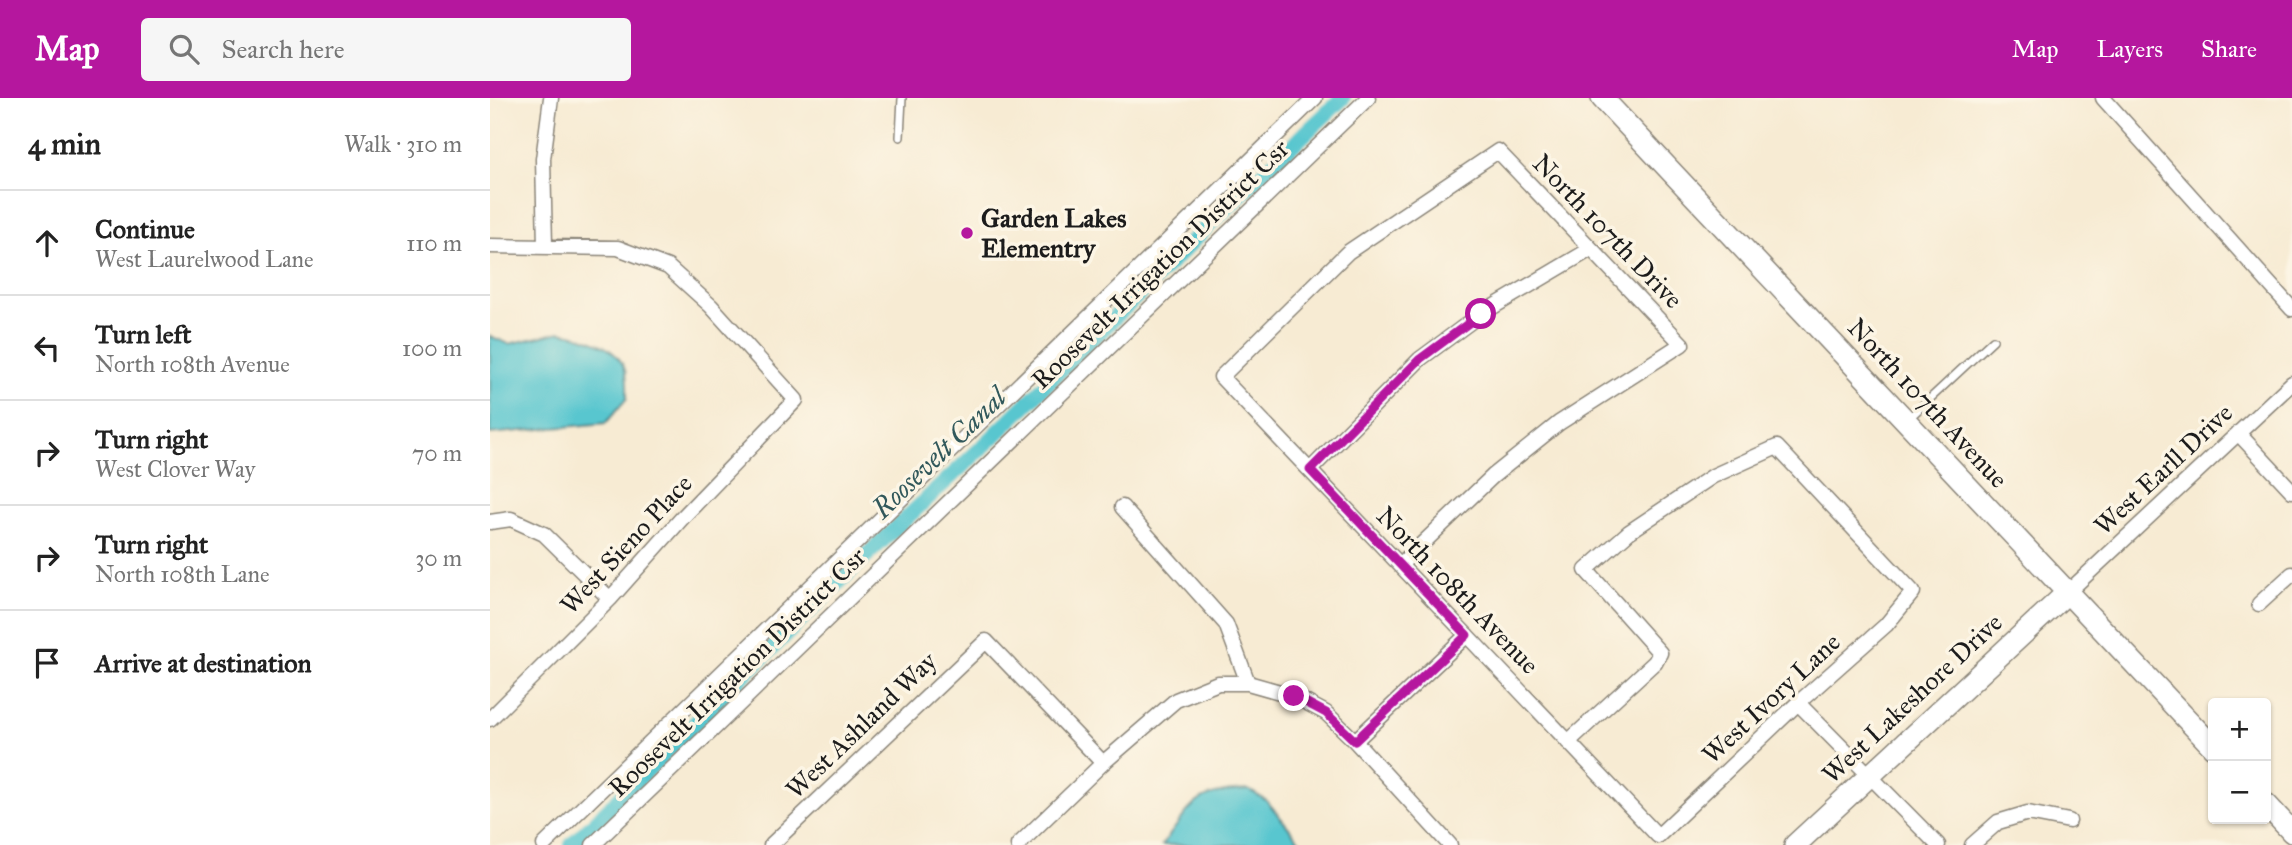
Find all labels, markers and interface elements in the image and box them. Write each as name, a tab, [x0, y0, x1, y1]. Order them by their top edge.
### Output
search box	[141, 18, 631, 81]
text: Map	[35, 29, 99, 69]
icon: search	[165, 30, 203, 68]
text: Search here	[221, 33, 345, 65]
text: Map	[2012, 34, 2059, 64]
text: Layers	[2097, 34, 2163, 64]
text: Share	[2201, 34, 2257, 64]
text: 4 min	[28, 126, 101, 162]
text: Walk · 310 m	[344, 130, 462, 158]
street label: Roosevelt Irrigation District Csr	[1025, 132, 1296, 396]
street label: North 107th Drive	[1526, 147, 1690, 315]
place label: Garden Lakes Elementry	[981, 202, 1127, 264]
text: Continue	[95, 213, 195, 245]
icon: ahead	[28, 224, 66, 262]
marker: Garden Lakes Elementry	[959, 225, 975, 241]
text: 110 m	[406, 229, 462, 257]
text: West Laurelwood Lane	[95, 245, 314, 273]
route start	[1465, 298, 1496, 329]
street label: North 107th Avenue	[1841, 312, 2015, 495]
text: Turn left	[95, 318, 191, 350]
icon: left	[28, 329, 66, 367]
text: 100 m	[402, 334, 462, 362]
text: North 108th Avenue	[95, 350, 290, 378]
water label: Roosevelt Canal	[864, 378, 1015, 526]
street label: West Earll Drive	[2087, 397, 2239, 541]
text: Turn right	[95, 423, 208, 455]
icon: right	[28, 434, 66, 472]
text: 70 m	[412, 439, 462, 467]
text: West Clover Way	[95, 455, 255, 483]
street label: West Sieno Place	[553, 467, 699, 620]
street label: North 108th Avenue	[1370, 500, 1546, 680]
text: Turn right	[95, 528, 208, 560]
icon: right	[28, 539, 66, 577]
street label: Roosevelt Irrigation District Csr	[602, 540, 873, 804]
text: 30 m	[415, 544, 462, 572]
text: North 108th Lane	[95, 560, 270, 588]
street label: West Lakeshore Drive	[1815, 606, 2009, 790]
street label: West Ivory Lane	[1695, 626, 1847, 770]
icon: arrive	[28, 644, 66, 682]
street label: West Ashland Way	[779, 644, 944, 805]
text: Arrive at destination	[95, 647, 312, 679]
route end	[1278, 680, 1309, 711]
map controls	[2208, 698, 2271, 824]
button: +	[2208, 698, 2271, 761]
button: −	[2208, 761, 2271, 824]

